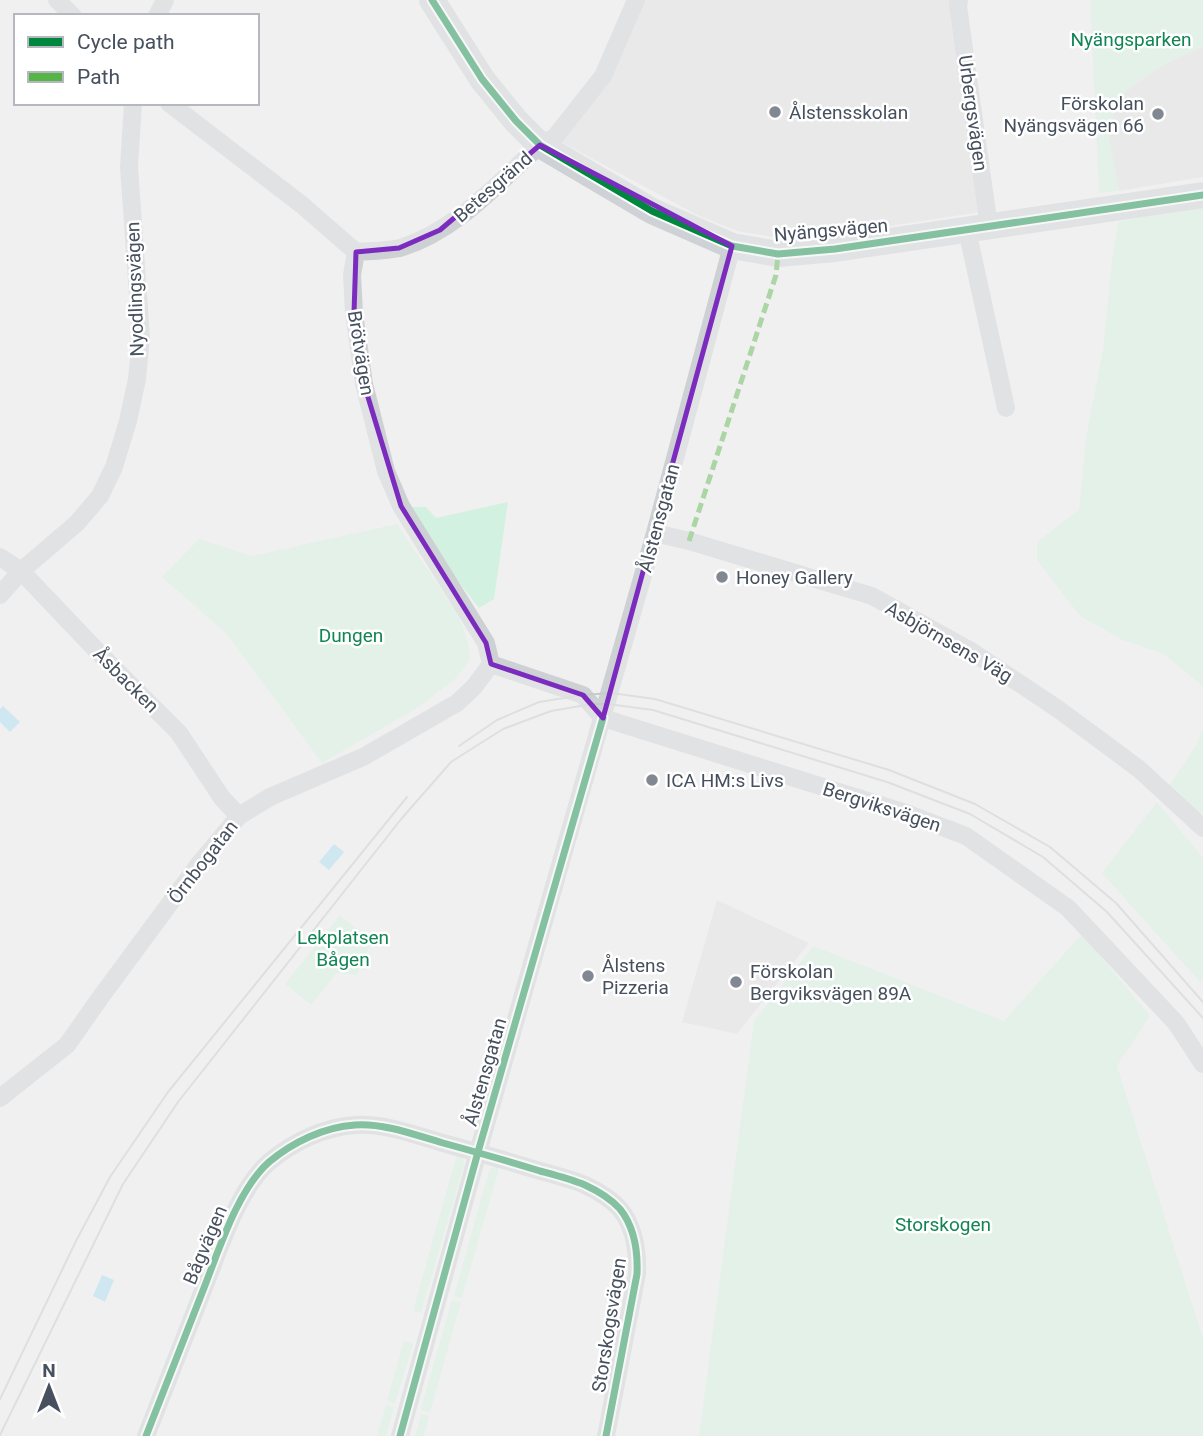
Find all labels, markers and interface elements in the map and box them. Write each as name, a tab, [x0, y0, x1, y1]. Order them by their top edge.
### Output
legend	[14, 14, 259, 105]
park label: Nyängsparken	[1070, 28, 1192, 51]
text: Cycle path	[77, 30, 175, 54]
street label: Urbergsvägen	[953, 54, 993, 172]
text: Path	[77, 65, 120, 89]
place label: Förskolan Nyängsvägen 66	[1004, 92, 1144, 137]
place label: Ålstensskolan	[789, 101, 908, 124]
marker: Ålstensskolan	[767, 104, 783, 120]
marker: Förskolan Nyängsvägen 66	[1150, 106, 1166, 122]
street label: Betesgränd	[449, 147, 537, 227]
street label: Nyängsvägen	[773, 214, 889, 246]
street label: Nyodlingsvägen	[121, 221, 149, 357]
street label: Brötvägen	[343, 309, 379, 397]
street label: Ålstensgatan	[633, 461, 685, 575]
place label: Honey Gallery	[736, 566, 853, 589]
marker: Honey Gallery	[714, 569, 730, 585]
street label: Asbjörnsens Väg	[881, 596, 1017, 688]
park label: Dungen	[319, 624, 383, 647]
street label: Åsbacken	[88, 642, 164, 718]
place label: ICA HM:s Livs	[666, 769, 784, 792]
marker: ICA HM:s Livs	[644, 772, 660, 788]
street label: Bergviksvägen	[820, 777, 944, 837]
street label: Örnbogatan	[163, 816, 243, 908]
park label: Lekplatsen Bågen	[297, 926, 389, 971]
place label: Ålstens Pizzeria	[602, 954, 669, 999]
place label: Förskolan Bergviksvägen 89A	[750, 960, 912, 1005]
marker: Ålstens Pizzeria	[580, 968, 596, 984]
marker: Förskolan Bergviksvägen 89A	[728, 974, 744, 990]
street label: Ålstensgatan	[459, 1015, 511, 1129]
street label: Bågvägen	[178, 1202, 232, 1288]
park label: Storskogen	[895, 1213, 991, 1236]
street label: Storskogsvägen	[587, 1256, 631, 1394]
north arrow	[14, 1352, 84, 1422]
text: N	[42, 1359, 56, 1382]

